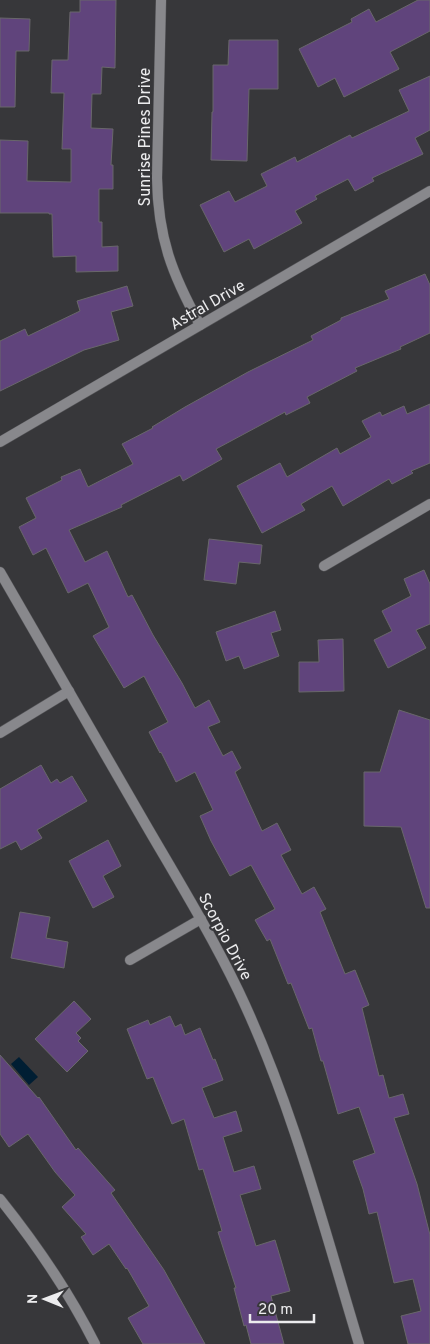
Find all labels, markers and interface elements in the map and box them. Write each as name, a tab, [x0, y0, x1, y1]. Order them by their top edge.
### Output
street label: Sunrise Pines Drive	[136, 68, 156, 206]
street label: Astral Drive	[167, 276, 249, 335]
street label: Scorpio Drive	[193, 890, 256, 984]
north arrow	[20, 1274, 70, 1324]
scale bar	[250, 1292, 314, 1324]
text: N	[25, 1294, 42, 1304]
text: 20 m	[258, 1301, 293, 1320]

